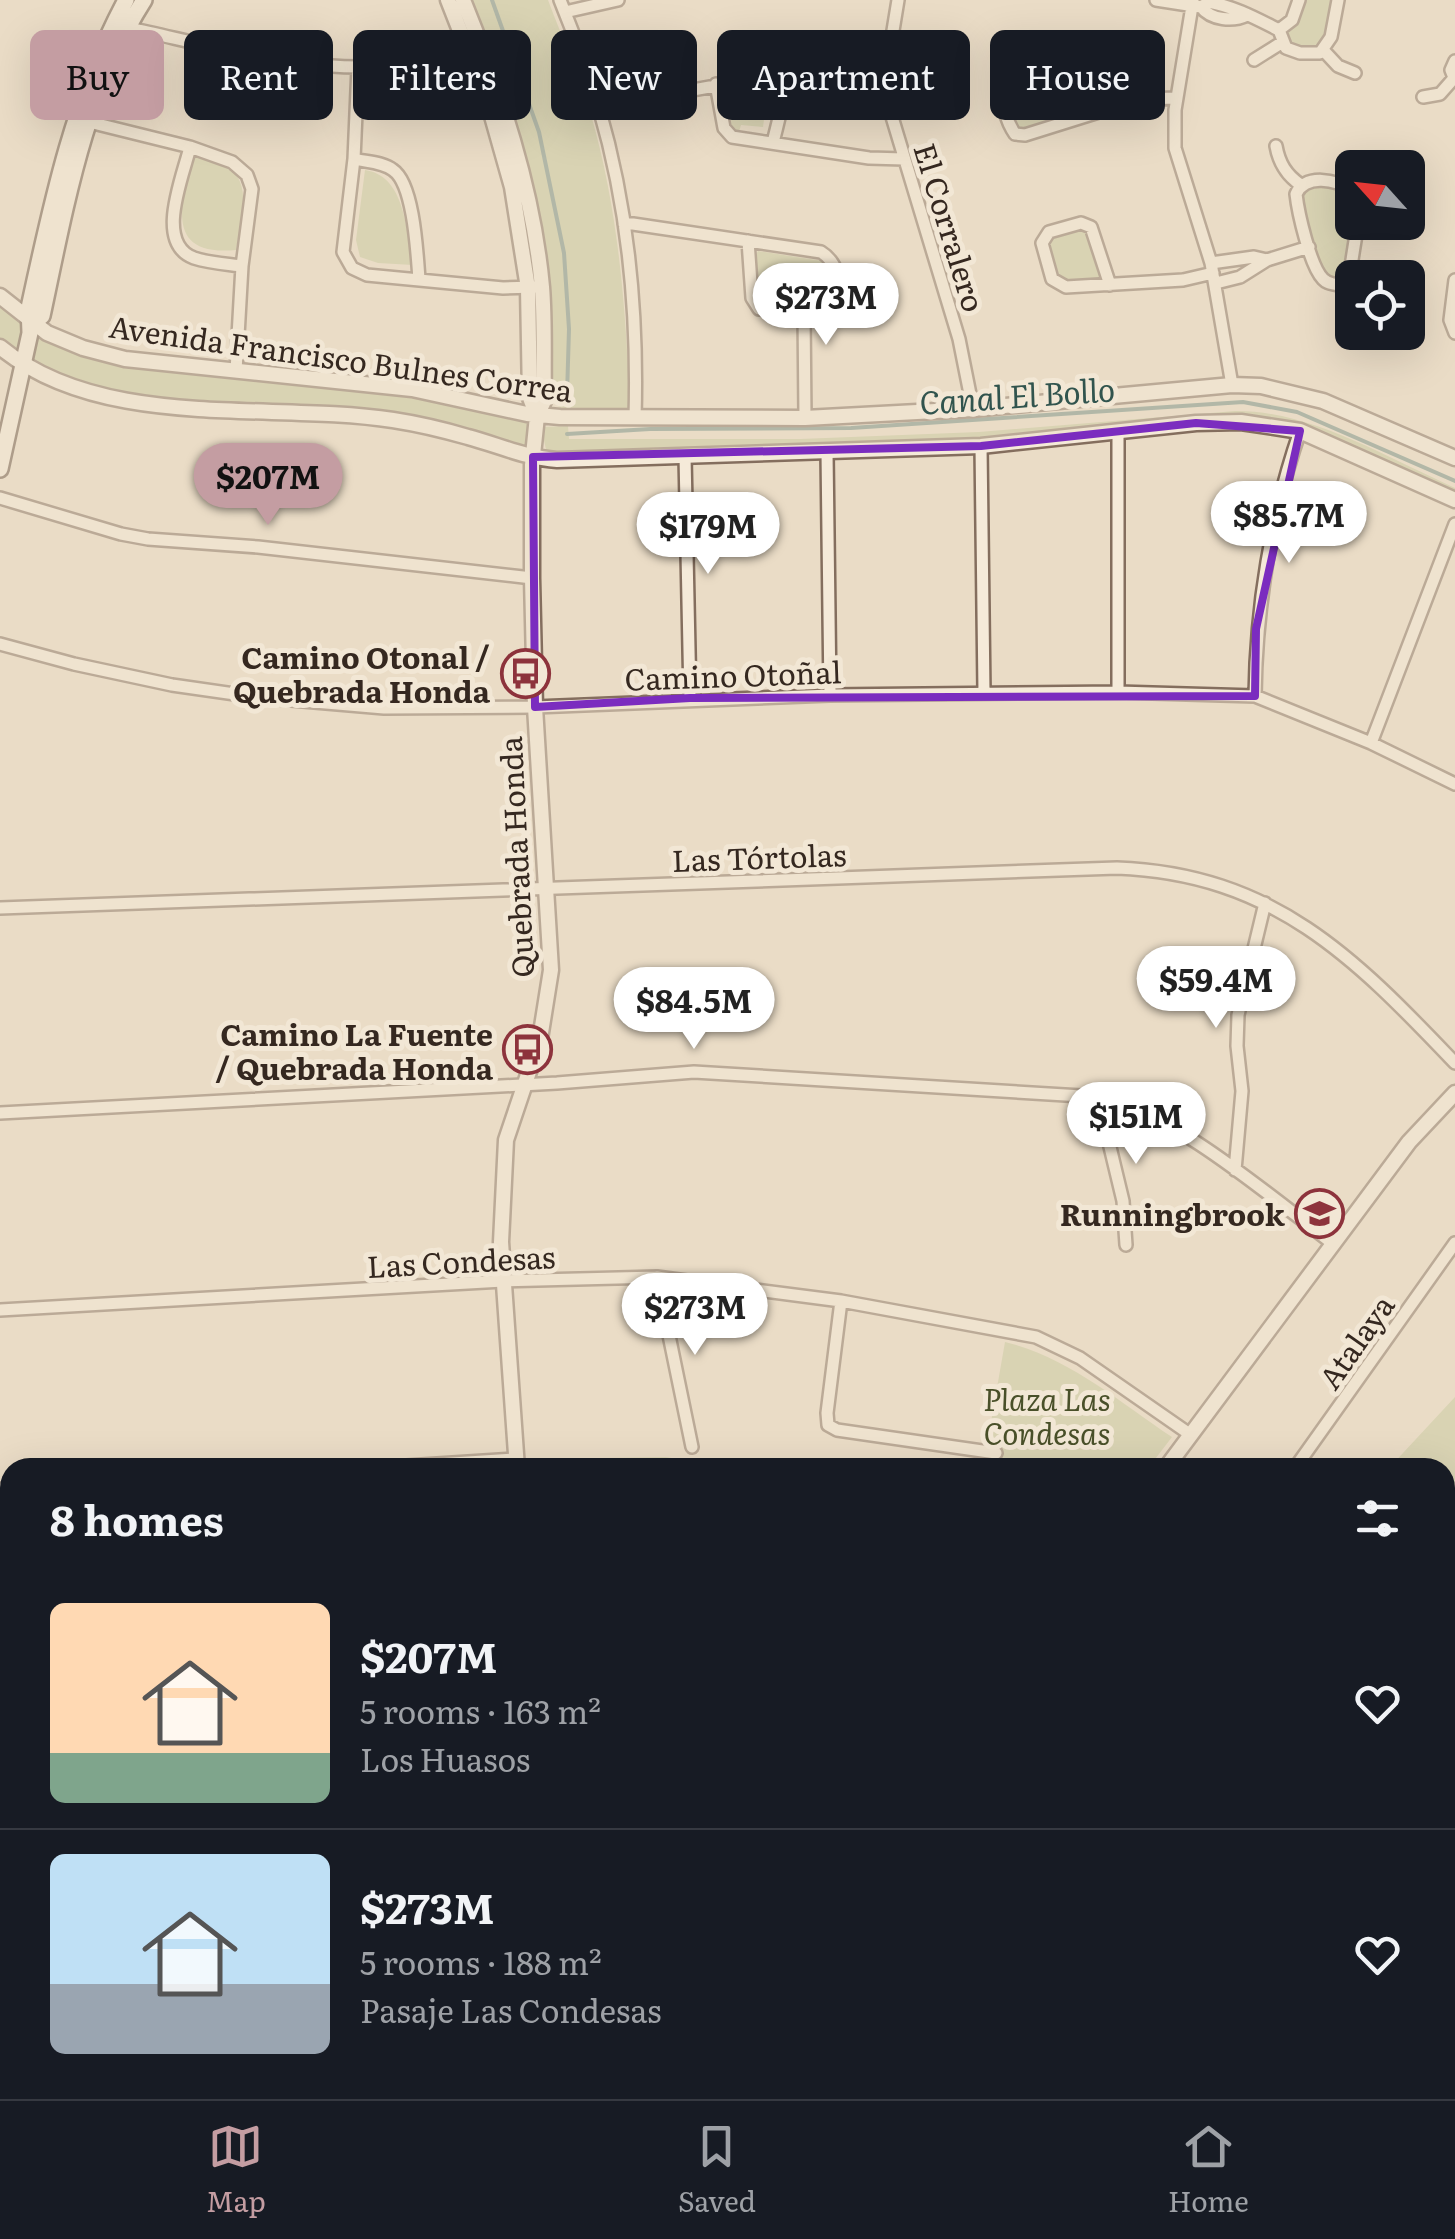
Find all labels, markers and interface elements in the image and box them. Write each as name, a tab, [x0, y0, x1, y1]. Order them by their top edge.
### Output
chip: Buy	[30, 30, 164, 120]
chip: Rent	[184, 30, 333, 120]
chip: Filters	[353, 30, 531, 120]
chip: New	[551, 30, 697, 120]
chip: Apartment	[717, 30, 970, 120]
chip: House	[990, 30, 1165, 120]
street label: El Corralero	[904, 137, 998, 317]
north arrow	[1335, 150, 1425, 240]
map controls	[1335, 150, 1425, 350]
button: locate	[1335, 260, 1425, 350]
pin: $273M	[756, 263, 896, 348]
text: $273M	[775, 271, 877, 319]
street label: Avenida Francisco Bulnes Correa	[106, 303, 576, 411]
water label: Canal El Bollo	[918, 363, 1116, 425]
pin: $207M	[198, 443, 338, 528]
text: $207M	[216, 451, 320, 499]
pin: $85.7M	[1208, 481, 1370, 566]
text: $85.7M	[1233, 489, 1345, 537]
pin: $179M	[638, 492, 778, 577]
text: $179M	[659, 500, 757, 548]
place label: Camino Otonal / Quebrada Honda	[233, 634, 491, 712]
bus stop icon: Camino Otonal / Quebrada Honda	[499, 647, 551, 699]
street label: Camino Otoñal	[624, 648, 842, 700]
street label: Quebrada Honda	[487, 734, 543, 979]
street label: Las Tórtolas	[671, 831, 847, 881]
pin: $59.4M	[1135, 946, 1297, 1031]
text: $59.4M	[1159, 954, 1273, 1002]
pin: $84.5M	[613, 967, 775, 1052]
text: $84.5M	[636, 975, 752, 1023]
place label: Camino La Fuente / Quebrada Honda	[215, 1011, 494, 1089]
bus stop icon: Camino La Fuente / Quebrada Honda	[502, 1024, 554, 1076]
pin: $151M	[1066, 1082, 1206, 1167]
text: $151M	[1089, 1090, 1183, 1138]
school or university icon: Runningbrook	[1294, 1187, 1346, 1239]
place label: Runningbrook	[1060, 1191, 1286, 1235]
street label: Las Condesas	[366, 1233, 556, 1287]
pin: $273M	[625, 1273, 765, 1358]
text: $273M	[644, 1281, 746, 1329]
street label: Atalaya	[1307, 1284, 1404, 1397]
park label: Plaza Las Condesas	[983, 1376, 1111, 1454]
text: 8 homes	[50, 1487, 224, 1549]
icon: filters	[1350, 1491, 1405, 1546]
text: $207M	[360, 1624, 497, 1686]
icon: home	[130, 1643, 250, 1763]
icon: heart	[1350, 1676, 1405, 1731]
text: 5 rooms · 163 m²	[360, 1686, 601, 1734]
text: Los Huasos	[360, 1734, 530, 1782]
text: $273M	[360, 1875, 495, 1937]
icon: home	[130, 1894, 250, 2014]
icon: heart	[1350, 1927, 1405, 1982]
text: 5 rooms · 188 m²	[360, 1937, 602, 1985]
text: Pasaje Las Condesas	[360, 1985, 662, 2033]
tab: Map	[206, 2119, 266, 2221]
tab: Saved	[678, 2119, 756, 2221]
tab: Home	[1168, 2119, 1249, 2221]

